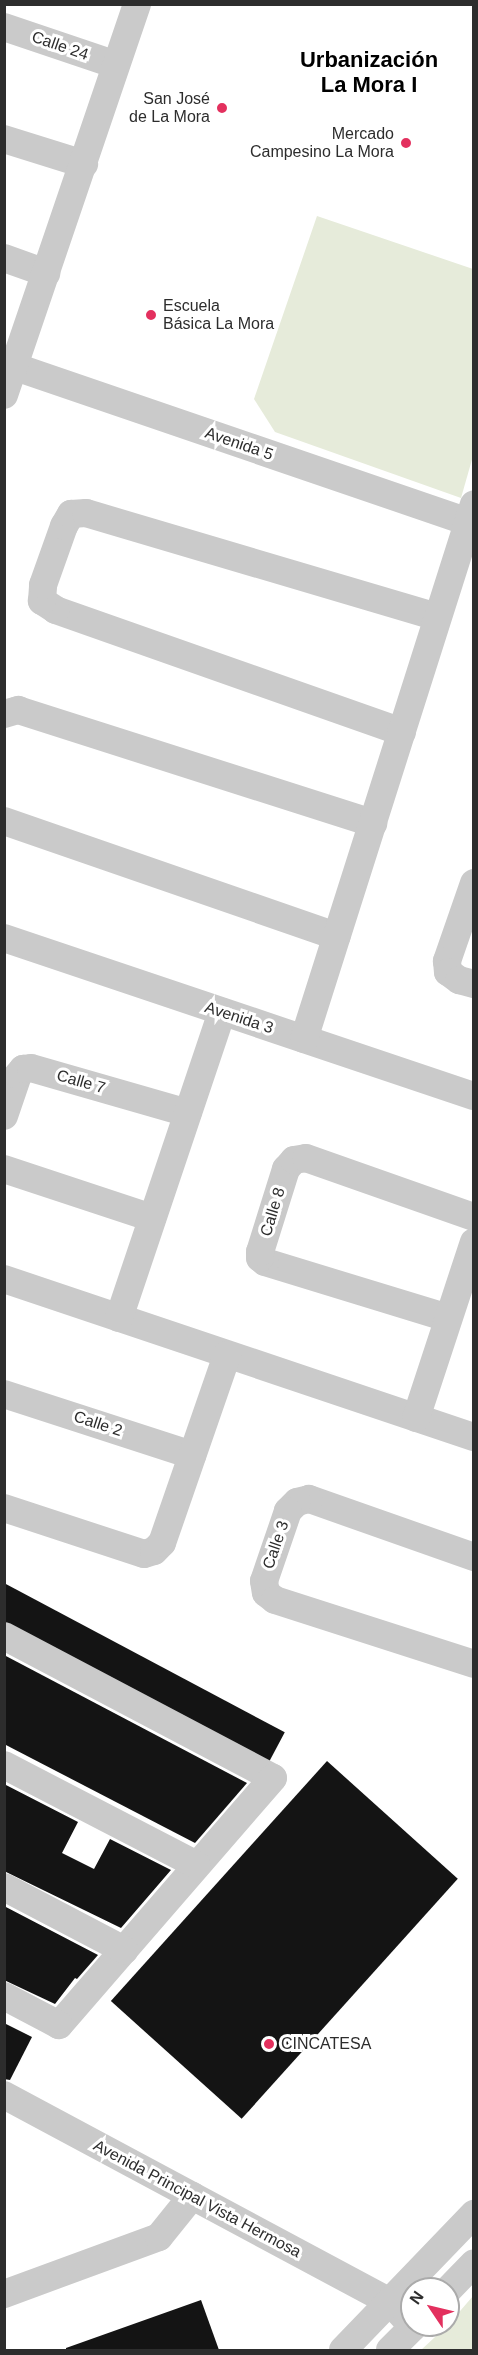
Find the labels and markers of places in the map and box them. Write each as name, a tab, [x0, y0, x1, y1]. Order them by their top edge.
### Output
place label: San José de La Mora	[129, 89, 210, 127]
marker: San José de La Mora	[215, 101, 229, 115]
place label: Mercado Campesino La Mora	[250, 124, 394, 162]
marker: Mercado Campesino La Mora	[399, 136, 413, 150]
place label: Escuela Básica La Mora	[163, 296, 274, 334]
marker: Escuela Básica La Mora	[144, 308, 158, 322]
place label: CINCATESA	[281, 2034, 371, 2054]
marker: CINCATESA	[262, 2037, 276, 2051]

